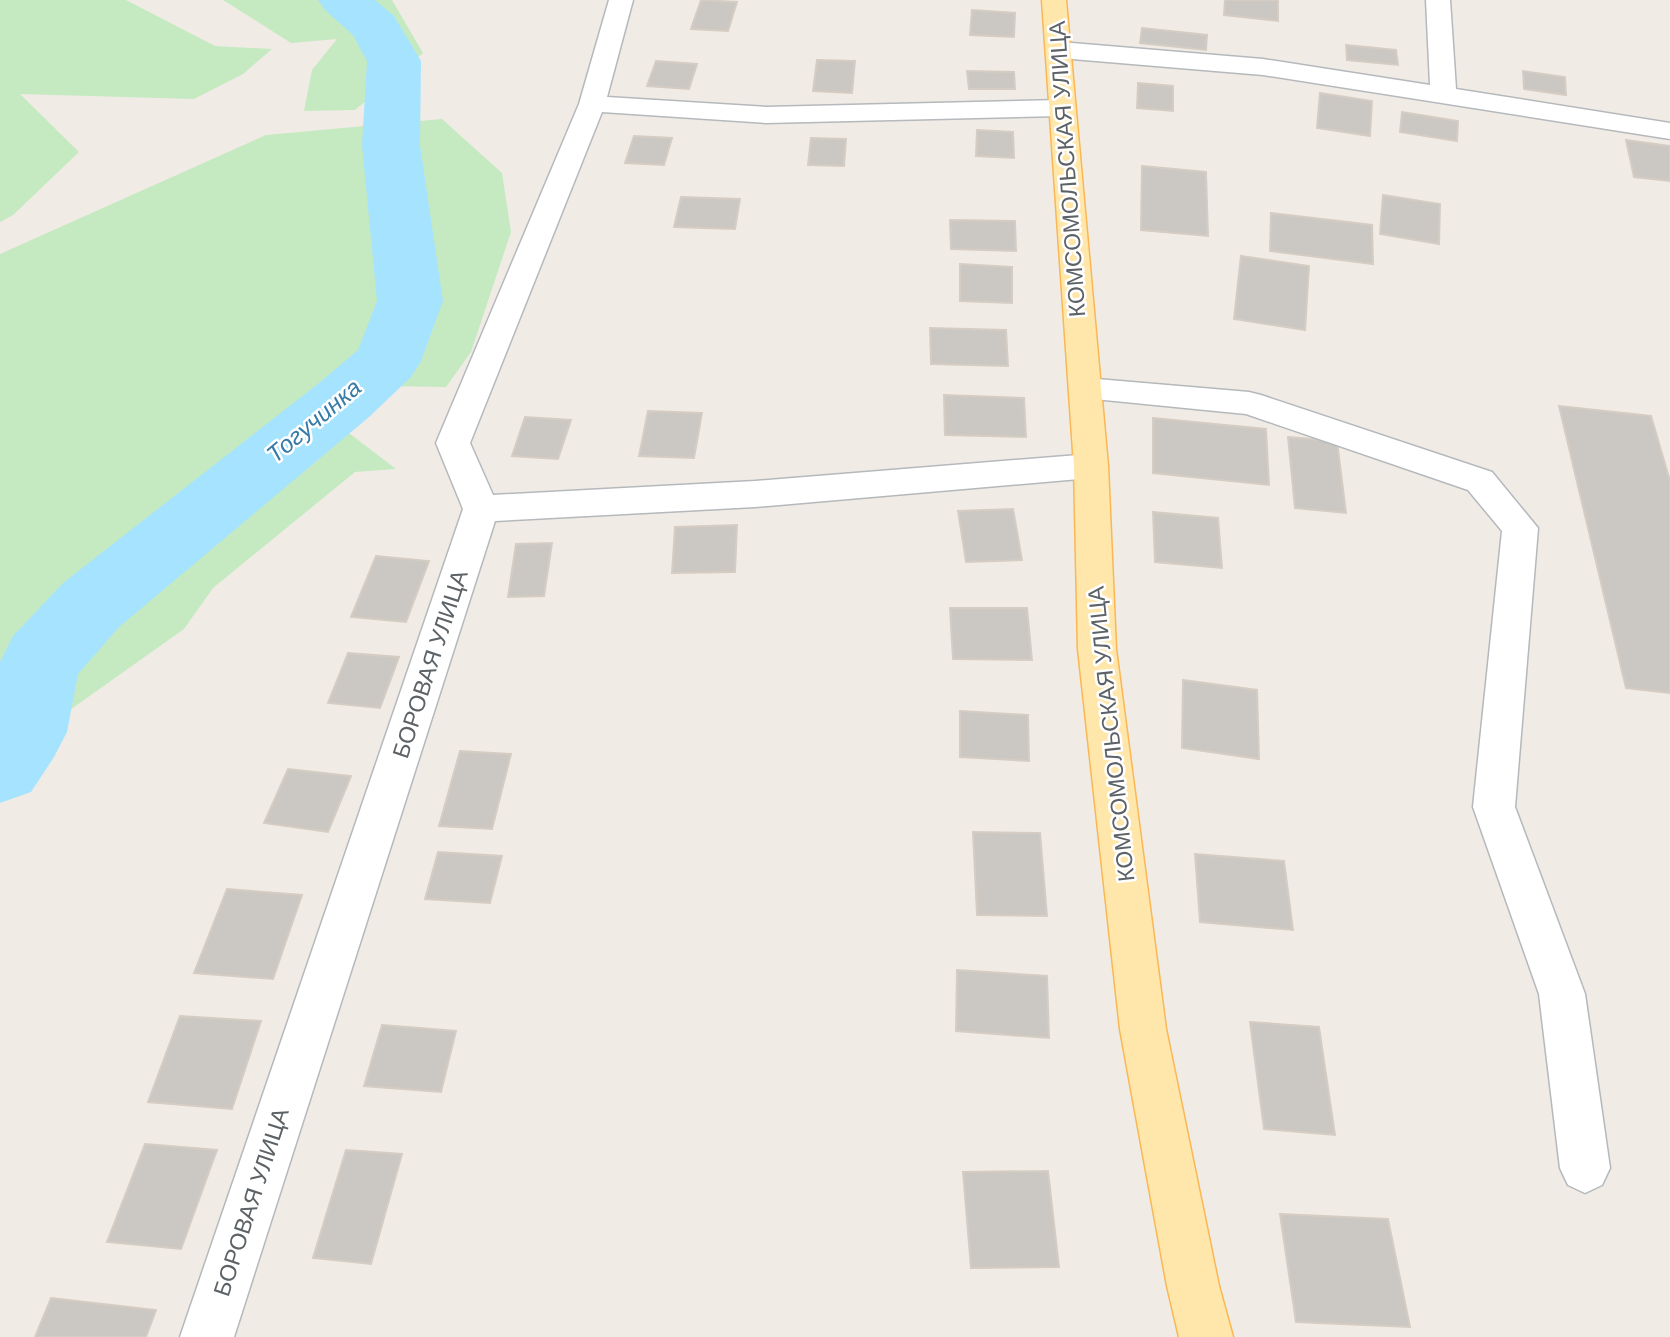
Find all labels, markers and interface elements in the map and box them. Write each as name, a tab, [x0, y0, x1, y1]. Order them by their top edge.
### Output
street label: КОМСОМОЛЬСКАЯ УЛИЦА	[1044, 19, 1090, 318]
water label: Тогучинка	[261, 373, 366, 468]
street label: БОРОВАЯ УЛИЦА	[387, 566, 473, 761]
street label: КОМСОМОЛЬСКАЯ УЛИЦА	[1082, 584, 1139, 883]
street label: БОРОВАЯ УЛИЦА	[208, 1104, 294, 1299]

